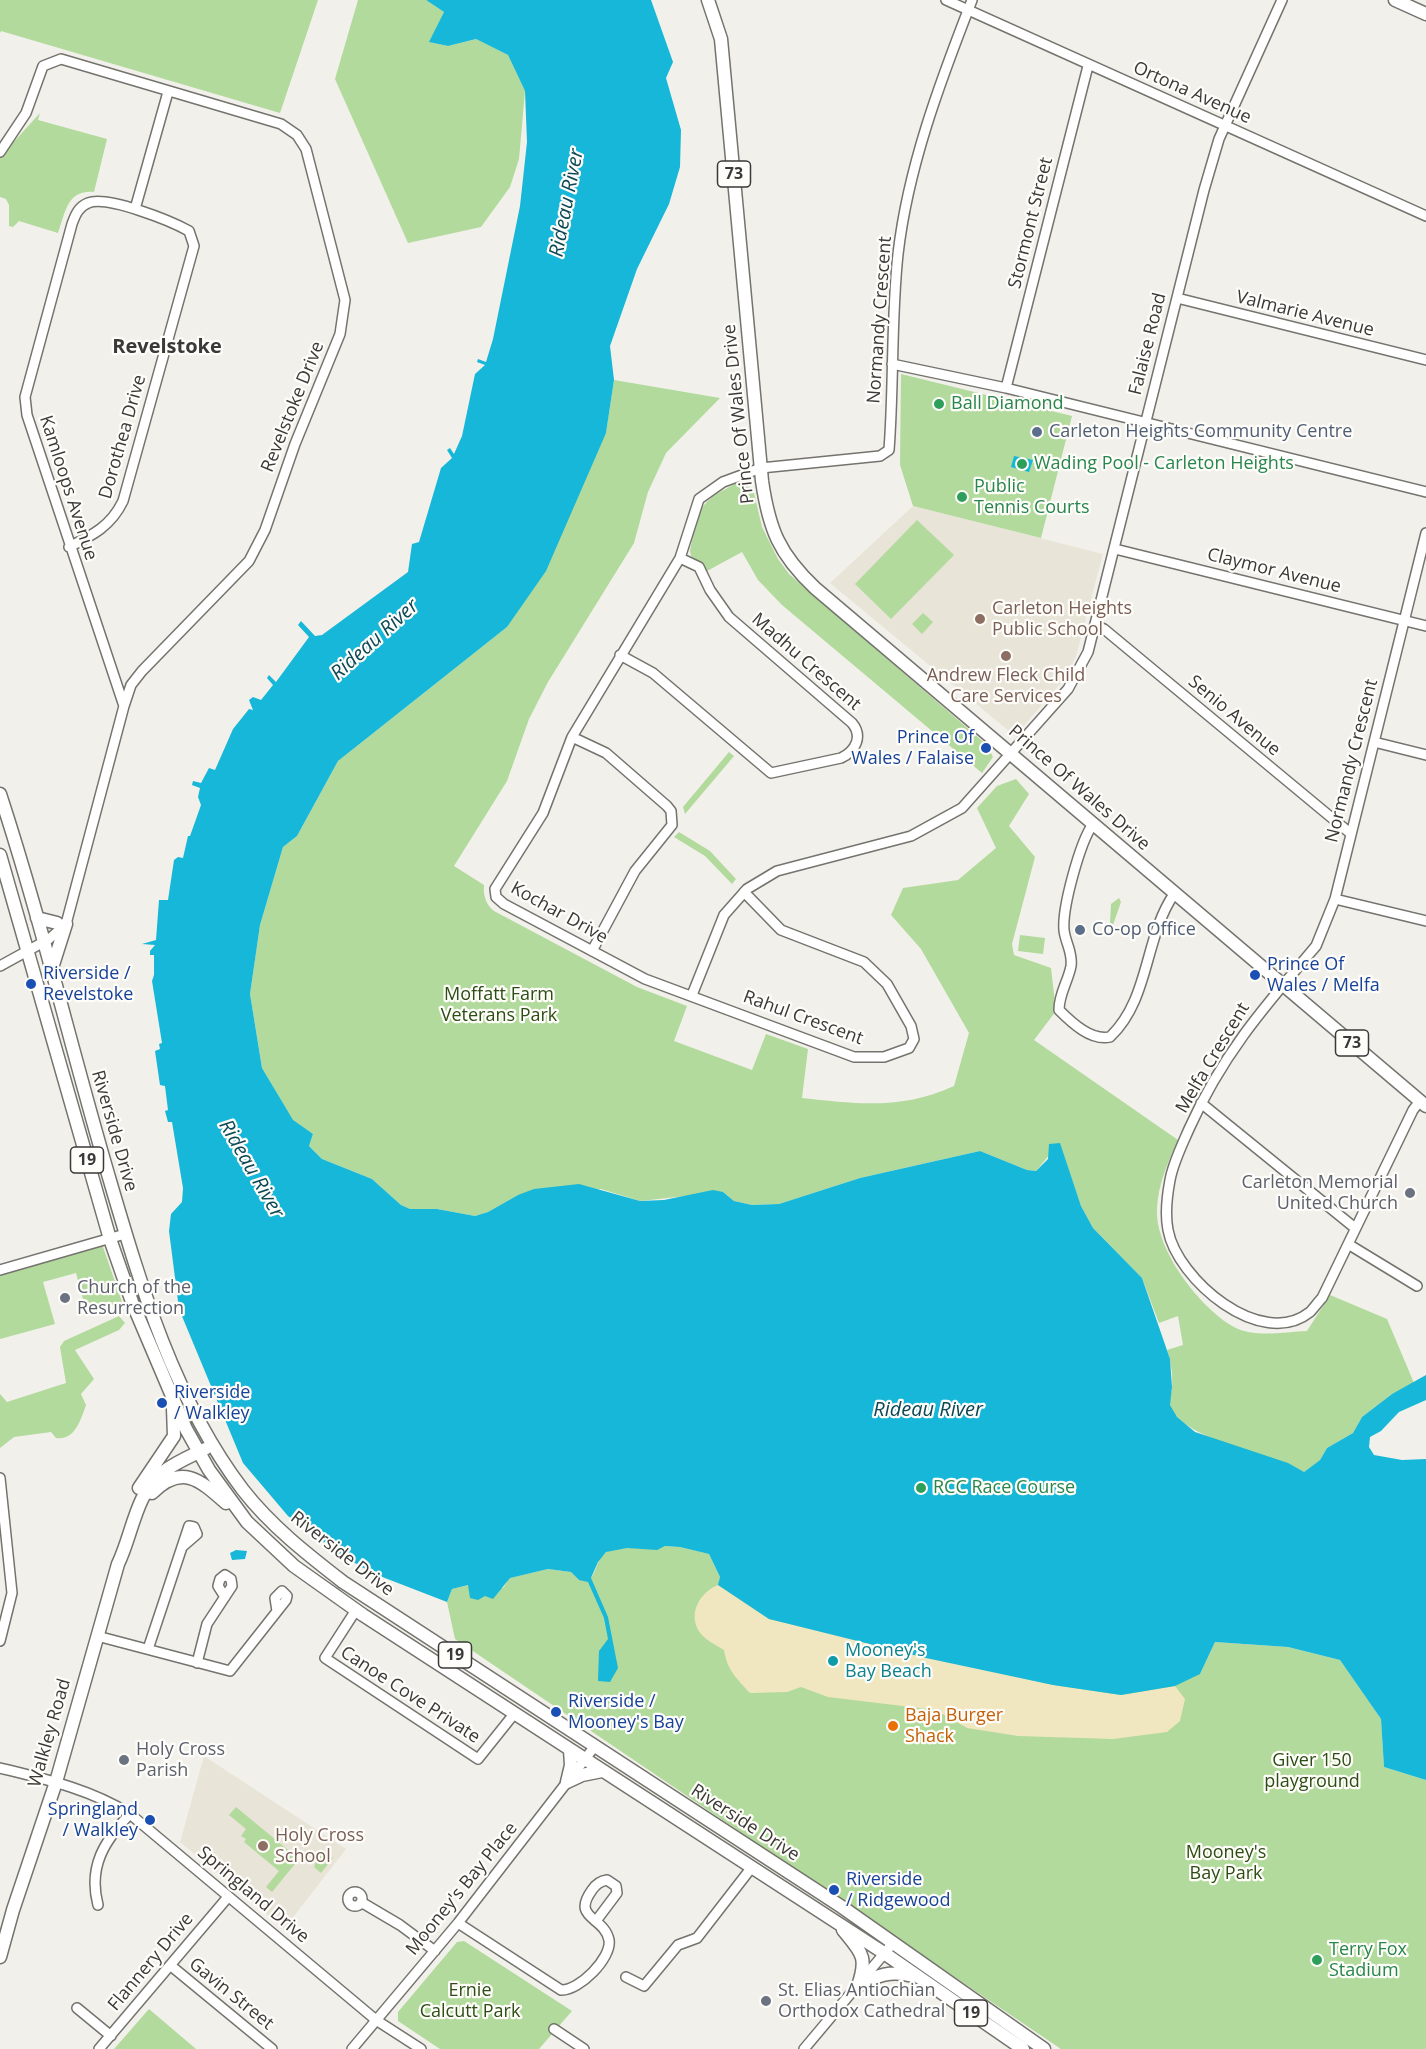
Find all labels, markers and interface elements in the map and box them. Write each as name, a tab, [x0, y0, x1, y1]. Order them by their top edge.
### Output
street label: Ortona Avenue	[1130, 57, 1254, 129]
water label: Rideau River	[545, 147, 589, 259]
street label: Stormont Street	[1004, 155, 1058, 291]
road number: 73	[718, 161, 750, 187]
street label: Normandy Crescent	[863, 236, 897, 404]
street label: Valmarie Avenue	[1234, 286, 1376, 342]
street label: Falaise Road	[1125, 291, 1171, 397]
street label: Prince Of Wales Drive	[719, 323, 759, 505]
district label: Revelstoke	[112, 335, 222, 359]
street label: Revelstoke Drive	[257, 339, 329, 475]
street label: Dorothea Drive	[95, 372, 151, 502]
place label: Ball Diamond	[951, 393, 1064, 415]
marker: Ball Diamond	[932, 397, 946, 411]
street label: Kamloops Avenue	[34, 413, 102, 563]
place label: Carleton Heights Community Centre	[1049, 421, 1352, 443]
marker: Carleton Heights Community Centre	[1030, 425, 1044, 439]
place label: Wading Pool - Carleton Heights	[1034, 453, 1294, 475]
marker: Wading Pool - Carleton Heights	[1015, 457, 1029, 471]
place label: Public Tennis Courts	[974, 476, 1089, 518]
marker: Public Tennis Courts	[955, 490, 969, 504]
street label: Claymor Avenue	[1205, 544, 1343, 598]
water label: Rideau River	[326, 594, 424, 686]
place label: Carleton Heights Public School	[992, 598, 1132, 640]
street label: Madhu Crescent	[747, 609, 865, 715]
marker: Carleton Heights Public School	[973, 612, 987, 626]
marker: Andrew Fleck Child Care Services	[999, 649, 1013, 663]
place label: Andrew Fleck Child Care Services	[927, 665, 1085, 708]
street label: Senio Avenue	[1183, 671, 1285, 761]
street label: Normandy Crescent	[1321, 677, 1383, 845]
street label: Prince Of Wales Drive	[1004, 721, 1154, 855]
place label: Prince Of Wales / Falaise	[851, 727, 974, 770]
marker: Prince Of Wales / Falaise	[979, 741, 993, 755]
street label: Kochar Drive	[507, 877, 611, 949]
place label: Co-op Office	[1092, 919, 1196, 941]
marker: Co-op Office	[1073, 923, 1087, 937]
place label: Prince Of Wales / Melfa	[1267, 954, 1380, 996]
place label: Riverside / Revelstoke	[43, 963, 133, 1006]
marker: Prince Of Wales / Melfa	[1248, 968, 1262, 982]
marker: Riverside / Revelstoke	[24, 977, 38, 991]
park label: Moffatt Farm Veterans Park	[441, 984, 557, 1026]
street label: Rahul Crescent	[740, 986, 866, 1050]
street label: Melfa Crescent	[1172, 999, 1254, 1117]
road number: 73	[1336, 1030, 1368, 1056]
street label: Riverside Drive	[86, 1068, 142, 1194]
water label: Rideau River	[213, 1116, 289, 1222]
road number: 19	[70, 1147, 104, 1173]
place label: Carleton Memorial United Church	[1241, 1172, 1398, 1214]
marker: Carleton Memorial United Church	[1403, 1186, 1417, 1200]
place label: Church of the Resurrection	[77, 1277, 191, 1320]
marker: Church of the Resurrection	[58, 1291, 72, 1305]
place label: Riverside / Walkley	[174, 1382, 250, 1424]
marker: Riverside / Walkley	[155, 1396, 169, 1410]
water label: Rideau River	[873, 1398, 983, 1422]
place label: RCC Race Course	[933, 1477, 1075, 1499]
marker: RCC Race Course	[914, 1481, 928, 1495]
street label: Riverside Drive	[286, 1507, 398, 1601]
place label: Mooney's Bay Beach	[845, 1640, 932, 1682]
street label: Canoe Cove Private	[336, 1642, 484, 1748]
road number: 19	[438, 1642, 472, 1668]
marker: Mooney's Bay Beach	[826, 1654, 840, 1668]
street label: Walkley Road	[24, 1676, 76, 1790]
place label: Riverside / Mooney's Bay	[568, 1691, 684, 1734]
marker: Riverside / Mooney's Bay	[549, 1705, 563, 1719]
place label: Baja Burger Shack	[905, 1705, 1003, 1748]
marker: Baja Burger Shack	[886, 1719, 900, 1733]
place label: Holy Cross Parish	[136, 1739, 225, 1782]
park label: Giver 150 playground	[1264, 1750, 1360, 1792]
marker: Holy Cross Parish	[117, 1753, 131, 1767]
street label: Riverside Drive	[687, 1780, 803, 1866]
place label: Springland / Walkley	[48, 1799, 138, 1842]
marker: Springland / Walkley	[143, 1813, 157, 1827]
street label: Mooney's Bay Place	[402, 1818, 522, 1960]
place label: Holy Cross School	[275, 1825, 364, 1868]
marker: Holy Cross School	[256, 1839, 270, 1853]
street label: Springland Drive	[193, 1842, 313, 1948]
park label: Mooney's Bay Park	[1186, 1842, 1266, 1884]
place label: Riverside / Ridgewood	[846, 1869, 950, 1912]
marker: Riverside / Ridgewood	[827, 1883, 841, 1897]
street label: Flannery Drive	[104, 1909, 198, 2015]
place label: Terry Fox Stadium	[1329, 1939, 1407, 1982]
street label: Gavin Street	[184, 1953, 278, 2035]
marker: Terry Fox Stadium	[1310, 1953, 1324, 1967]
park label: Ernie Calcutt Park	[420, 1980, 520, 2022]
place label: St. Elias Antiochian Orthodox Cathedral	[778, 1980, 945, 2022]
marker: St. Elias Antiochian Orthodox Cathedral	[759, 1994, 773, 2008]
road number: 19	[954, 2000, 988, 2026]

